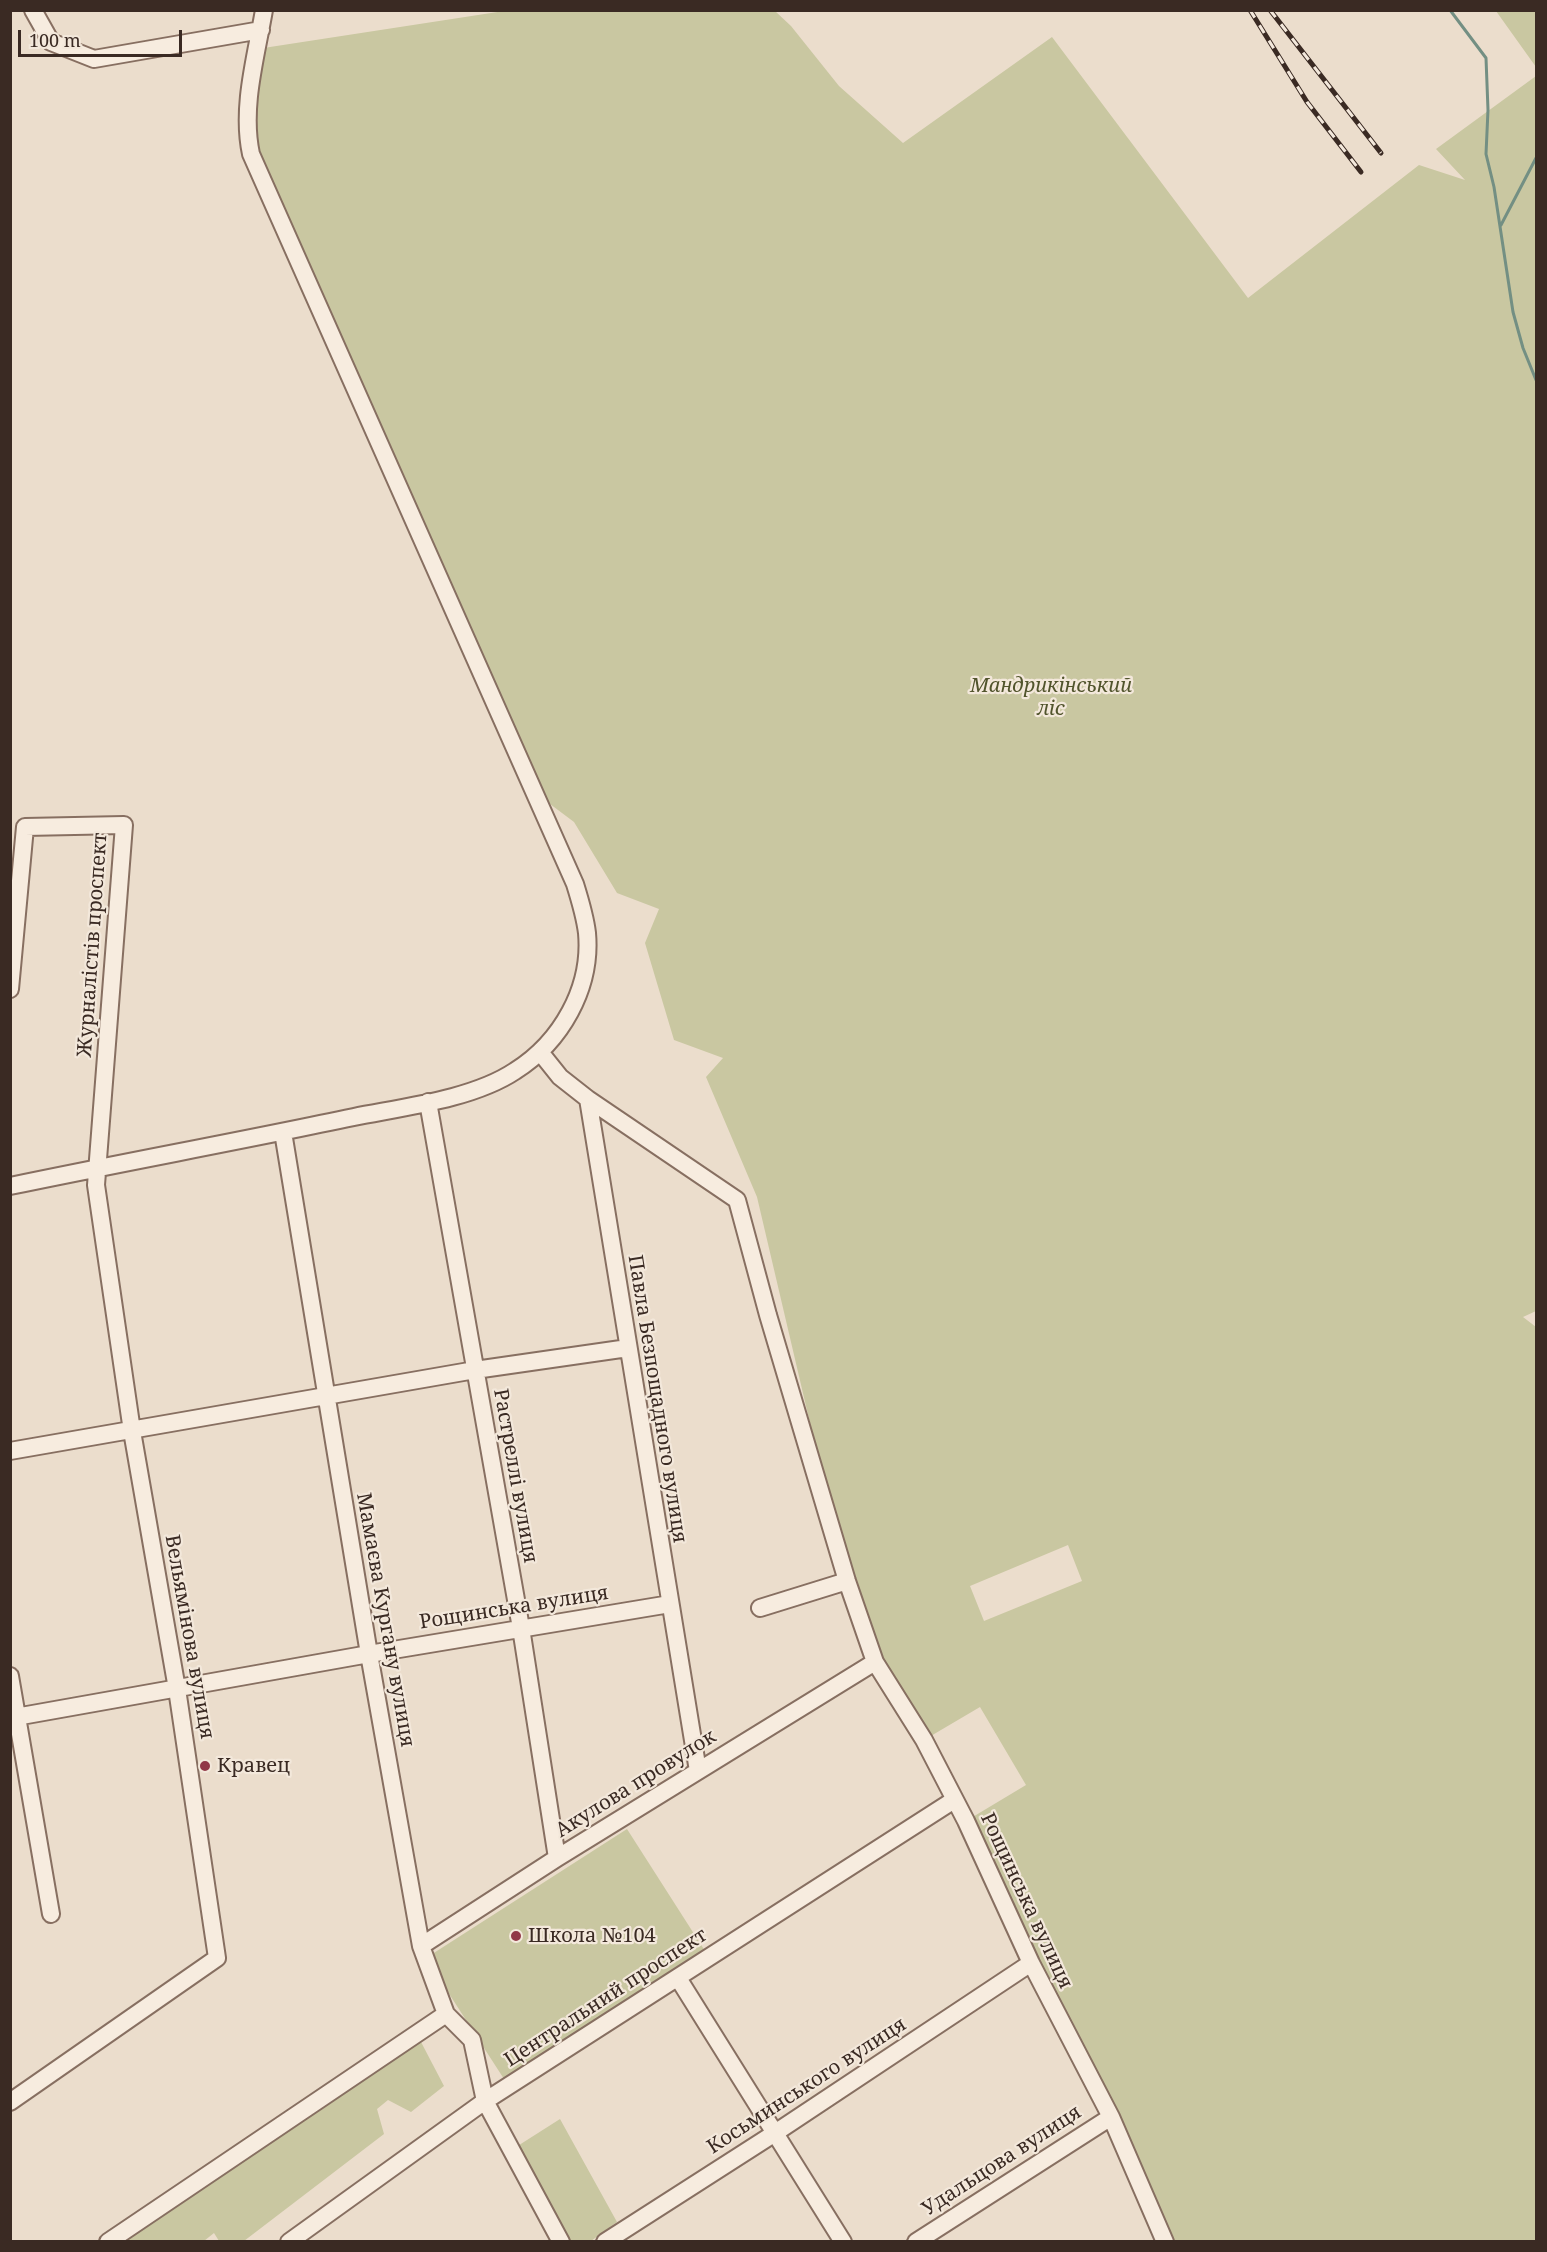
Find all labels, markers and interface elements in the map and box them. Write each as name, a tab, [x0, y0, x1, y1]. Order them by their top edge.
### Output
scale bar	[21, 18, 184, 56]
text: 100 m	[29, 28, 81, 52]
park label: Мандрикінський ліс	[970, 674, 1132, 721]
street label: Журналістів проспект	[73, 832, 113, 1058]
street label: Павла Безпощадного вулиця	[622, 1253, 692, 1545]
street label: Растреллі вулиця	[488, 1387, 542, 1565]
street label: Мамаєва Кургану вулиця	[351, 1491, 419, 1749]
street label: Вельямінова вулиця	[159, 1533, 219, 1741]
street label: Рощинська вулиця	[418, 1581, 610, 1635]
street label: Акулова провулок	[551, 1725, 721, 1843]
place label: Кравец	[217, 1754, 290, 1778]
marker: Кравец	[198, 1759, 212, 1773]
street label: Рощинська вулиця	[975, 1809, 1077, 1993]
street label: Центральний проспект	[500, 1923, 712, 2073]
place label: Школа №104	[528, 1924, 656, 1948]
marker: Школа №104	[509, 1929, 523, 1943]
street label: Косьминського вулиця	[703, 2013, 911, 2159]
street label: Удальцова вулиця	[918, 2101, 1086, 2221]

